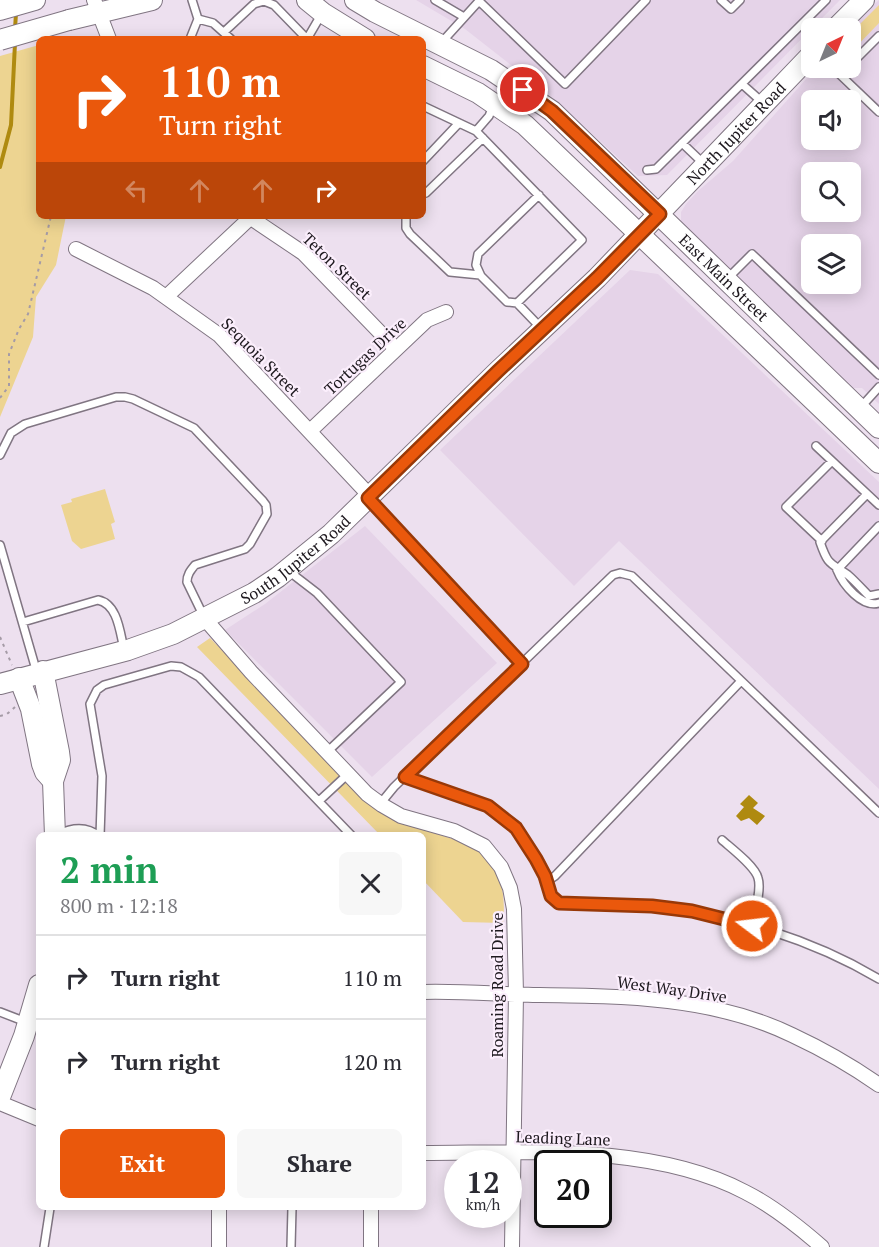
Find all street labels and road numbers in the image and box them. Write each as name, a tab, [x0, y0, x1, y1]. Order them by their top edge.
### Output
street label: North Jupiter Road	[682, 77, 791, 189]
street label: Teton Street	[298, 228, 376, 304]
street label: East Main Street	[674, 229, 774, 326]
street label: Tortugas Drive	[319, 312, 411, 400]
street label: Sequoia Street	[217, 313, 305, 401]
street label: South Jupiter Road	[236, 510, 355, 609]
street label: Roaming Road Drive	[486, 913, 508, 1058]
street label: West Way Drive	[616, 970, 728, 1008]
street label: Leading Lane	[515, 1125, 611, 1151]

